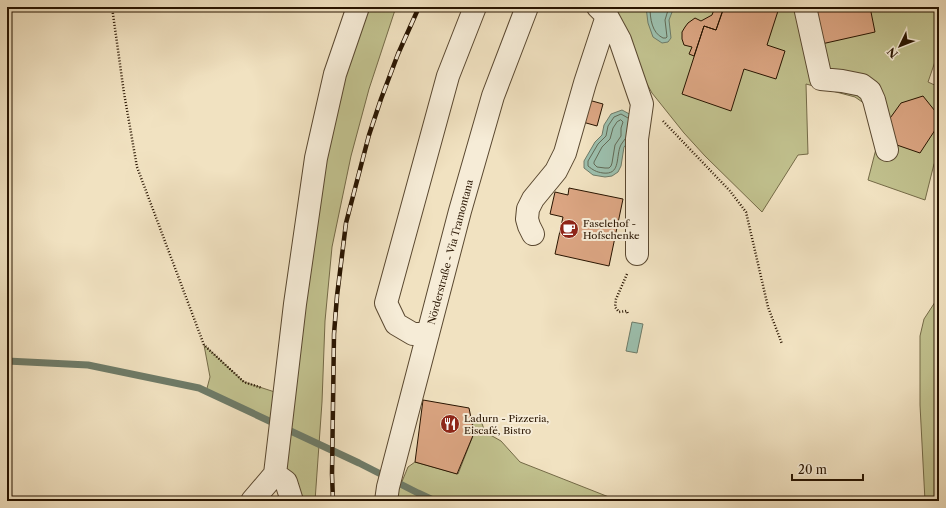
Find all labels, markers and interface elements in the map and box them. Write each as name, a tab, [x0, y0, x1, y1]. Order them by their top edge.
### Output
north arrow	[880, 26, 920, 66]
text: N	[884, 44, 901, 61]
street label: Nörderstraße - Via Tramontana	[425, 177, 476, 326]
place label: Faselehof - Hofschenke	[583, 217, 640, 242]
cafe icon: Faselehof - Hofschenke	[558, 218, 580, 240]
place label: Ladurn - Pizzeria, Eiscafé, Bistro	[464, 412, 550, 437]
restaurant icon: Ladurn - Pizzeria, Eiscafé, Bistro	[439, 413, 461, 435]
scale bar	[792, 456, 863, 482]
text: 20 m	[798, 462, 827, 477]

